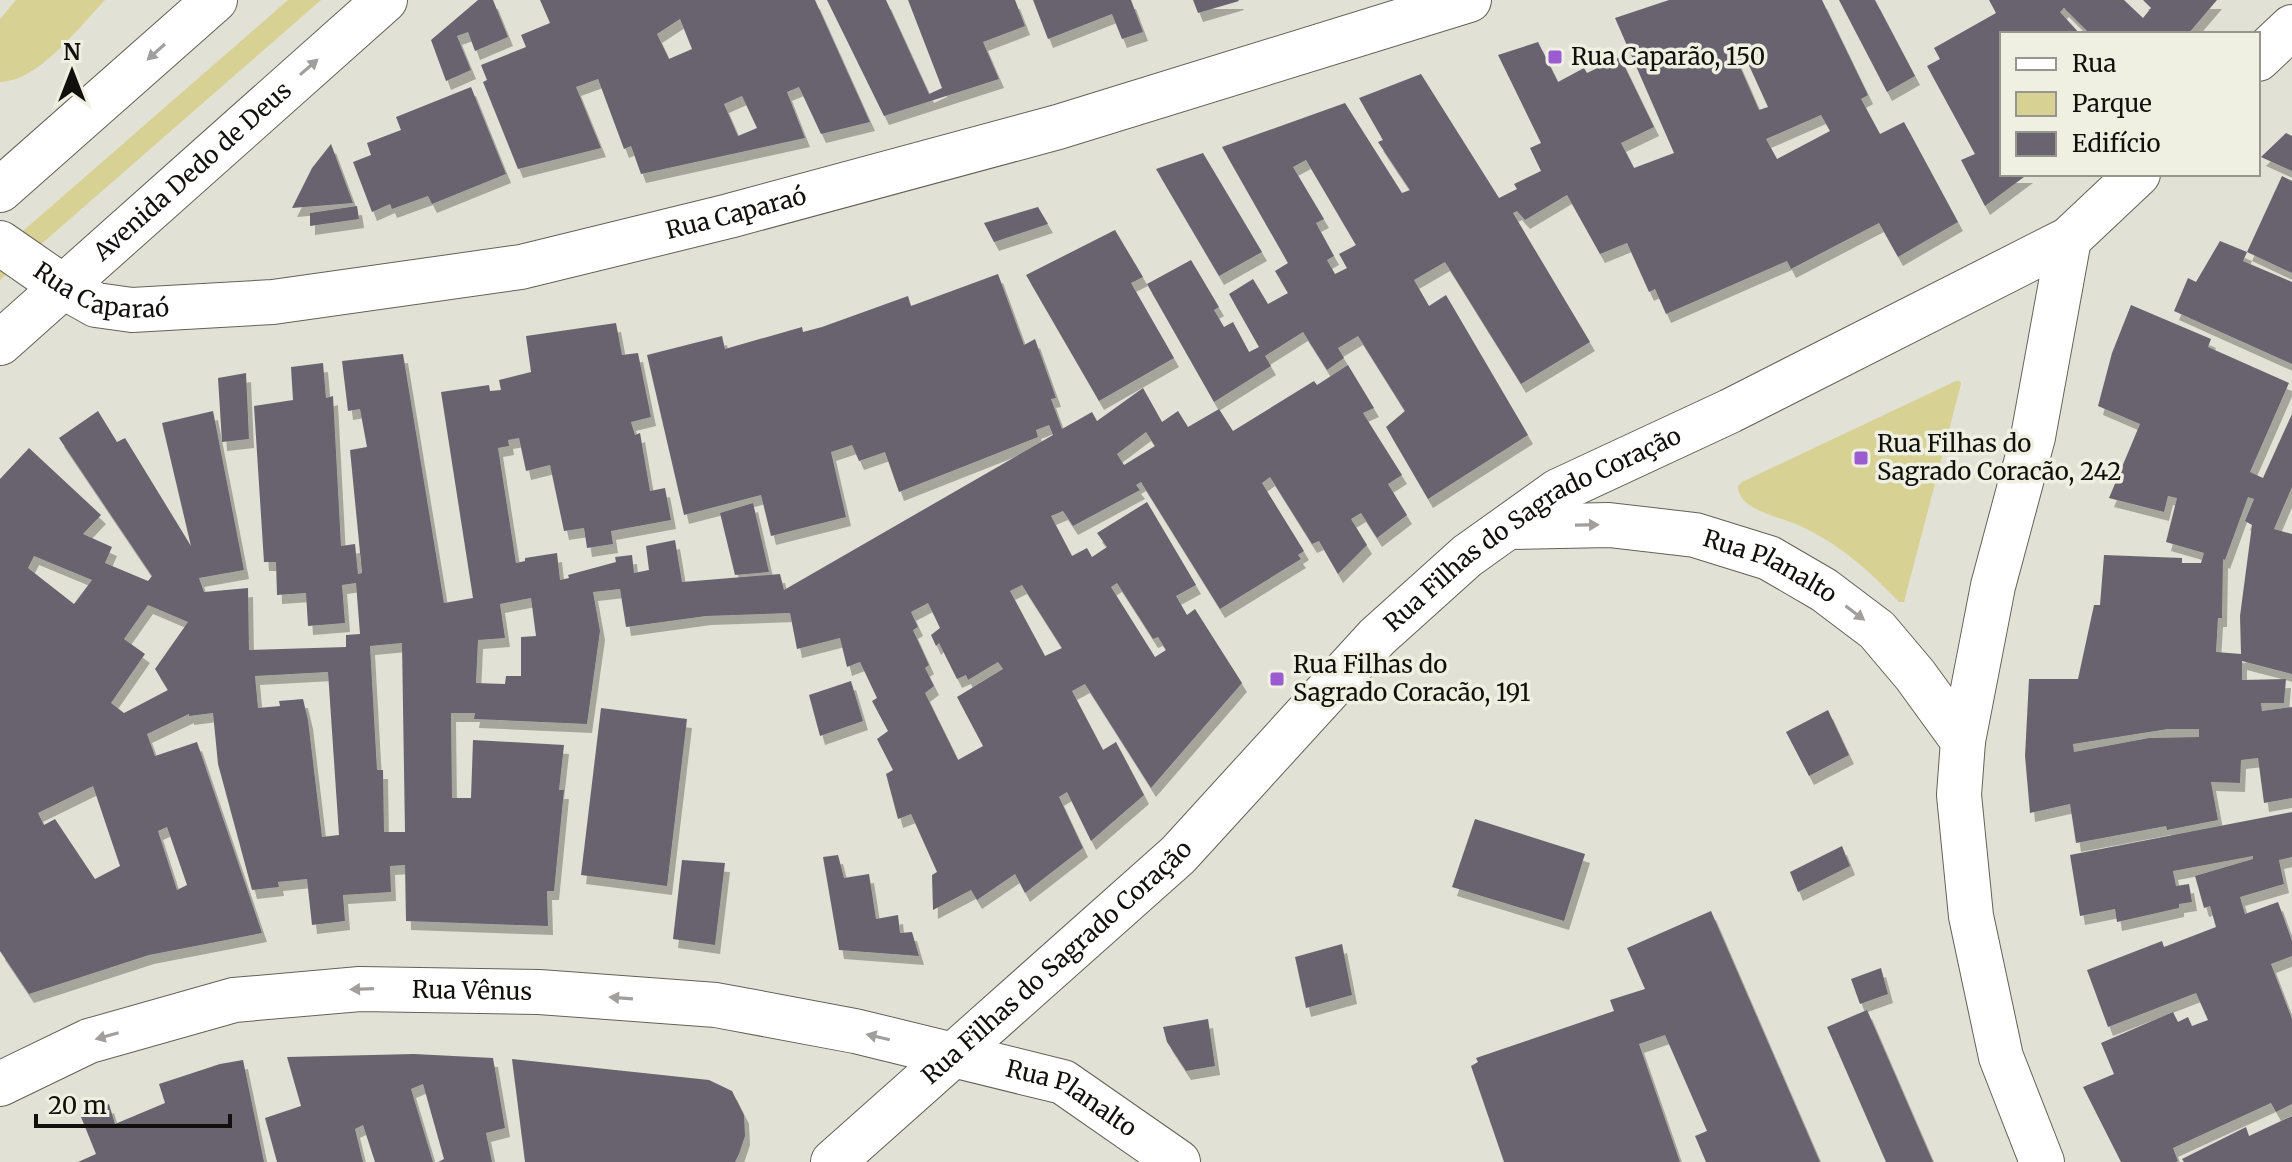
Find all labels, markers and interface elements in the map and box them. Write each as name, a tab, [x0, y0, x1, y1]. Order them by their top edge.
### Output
north arrow	[32, 32, 112, 112]
legend	[2000, 32, 2260, 176]
text: N	[63, 38, 81, 66]
place label: Rua Caparão, 150	[1571, 41, 1765, 72]
one-way arrow	[147, 42, 166, 60]
marker: Rua Caparão, 150	[1546, 48, 1564, 66]
text: Rua	[2072, 48, 2116, 79]
one-way arrow	[300, 59, 319, 77]
street label: Avenida Dedo de Deus	[86, 75, 298, 268]
text: Parque	[2072, 88, 2152, 119]
text: Edifício	[2072, 128, 2160, 159]
street label: Rua Caparaó	[663, 180, 810, 246]
street label: Rua Caparaó	[28, 255, 170, 325]
street label: Rua Filhas do Sagrado Coração	[1377, 420, 1686, 638]
place label: Rua Filhas do Sagrado Coracão, 242	[1877, 428, 2121, 487]
marker: Rua Filhas do Sagrado Coracão, 242	[1852, 449, 1870, 467]
one-way arrow	[1575, 519, 1600, 531]
street label: Rua Planalto	[1699, 522, 1844, 610]
one-way arrow	[1844, 605, 1866, 621]
place label: Rua Filhas do Sagrado Coracão, 191	[1293, 649, 1530, 708]
marker: Rua Filhas do Sagrado Coracão, 191	[1268, 670, 1286, 688]
street label: Rua Filhas do Sagrado Coração	[915, 834, 1199, 1091]
street label: Rua Vênus	[412, 974, 532, 1007]
one-way arrow	[349, 983, 374, 996]
one-way arrow	[609, 991, 634, 1004]
one-way arrow	[95, 1030, 119, 1043]
one-way arrow	[865, 1030, 890, 1042]
street label: Rua Planalto	[1003, 1053, 1143, 1144]
scale bar	[36, 1078, 230, 1128]
text: 20 m	[48, 1090, 107, 1121]

